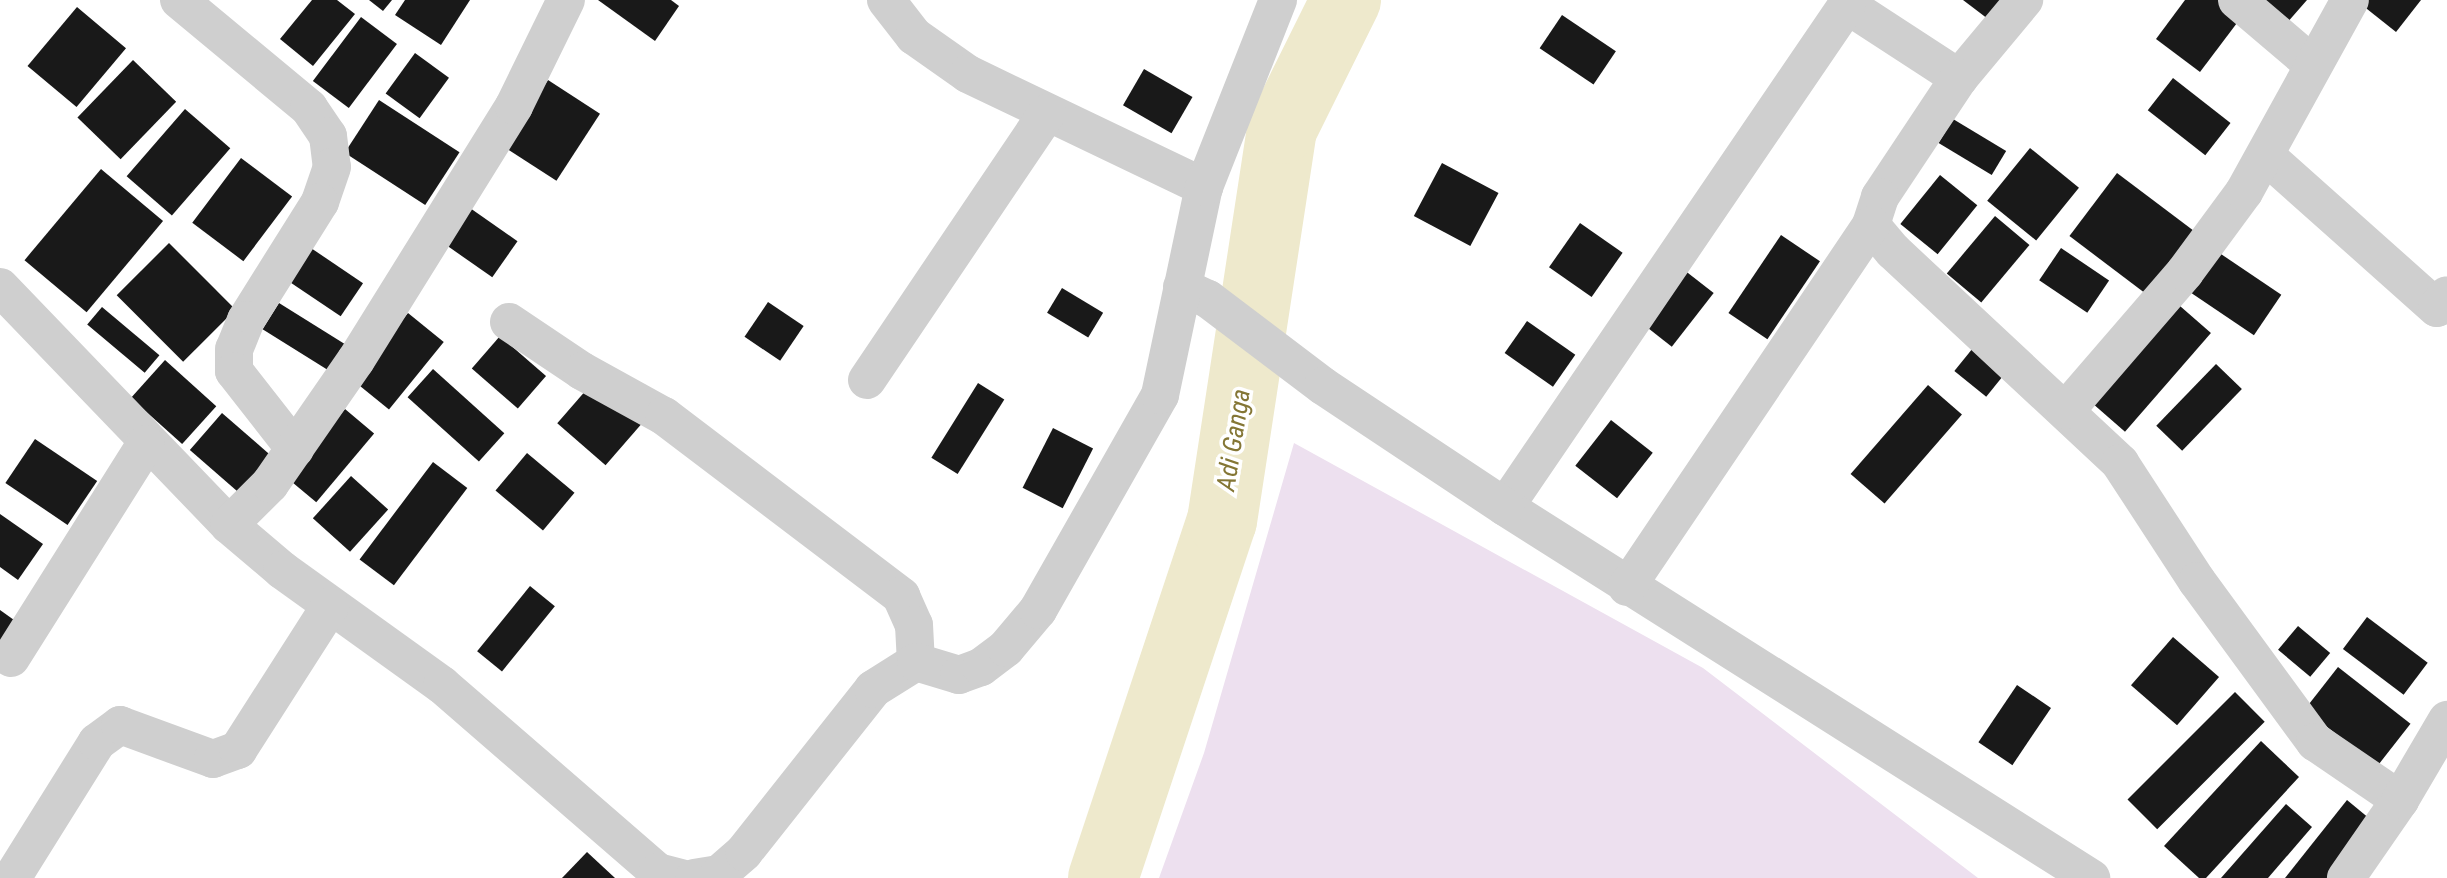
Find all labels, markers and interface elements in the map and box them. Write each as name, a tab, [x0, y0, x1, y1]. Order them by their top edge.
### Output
water label: Adi Ganga	[1211, 387, 1257, 493]

